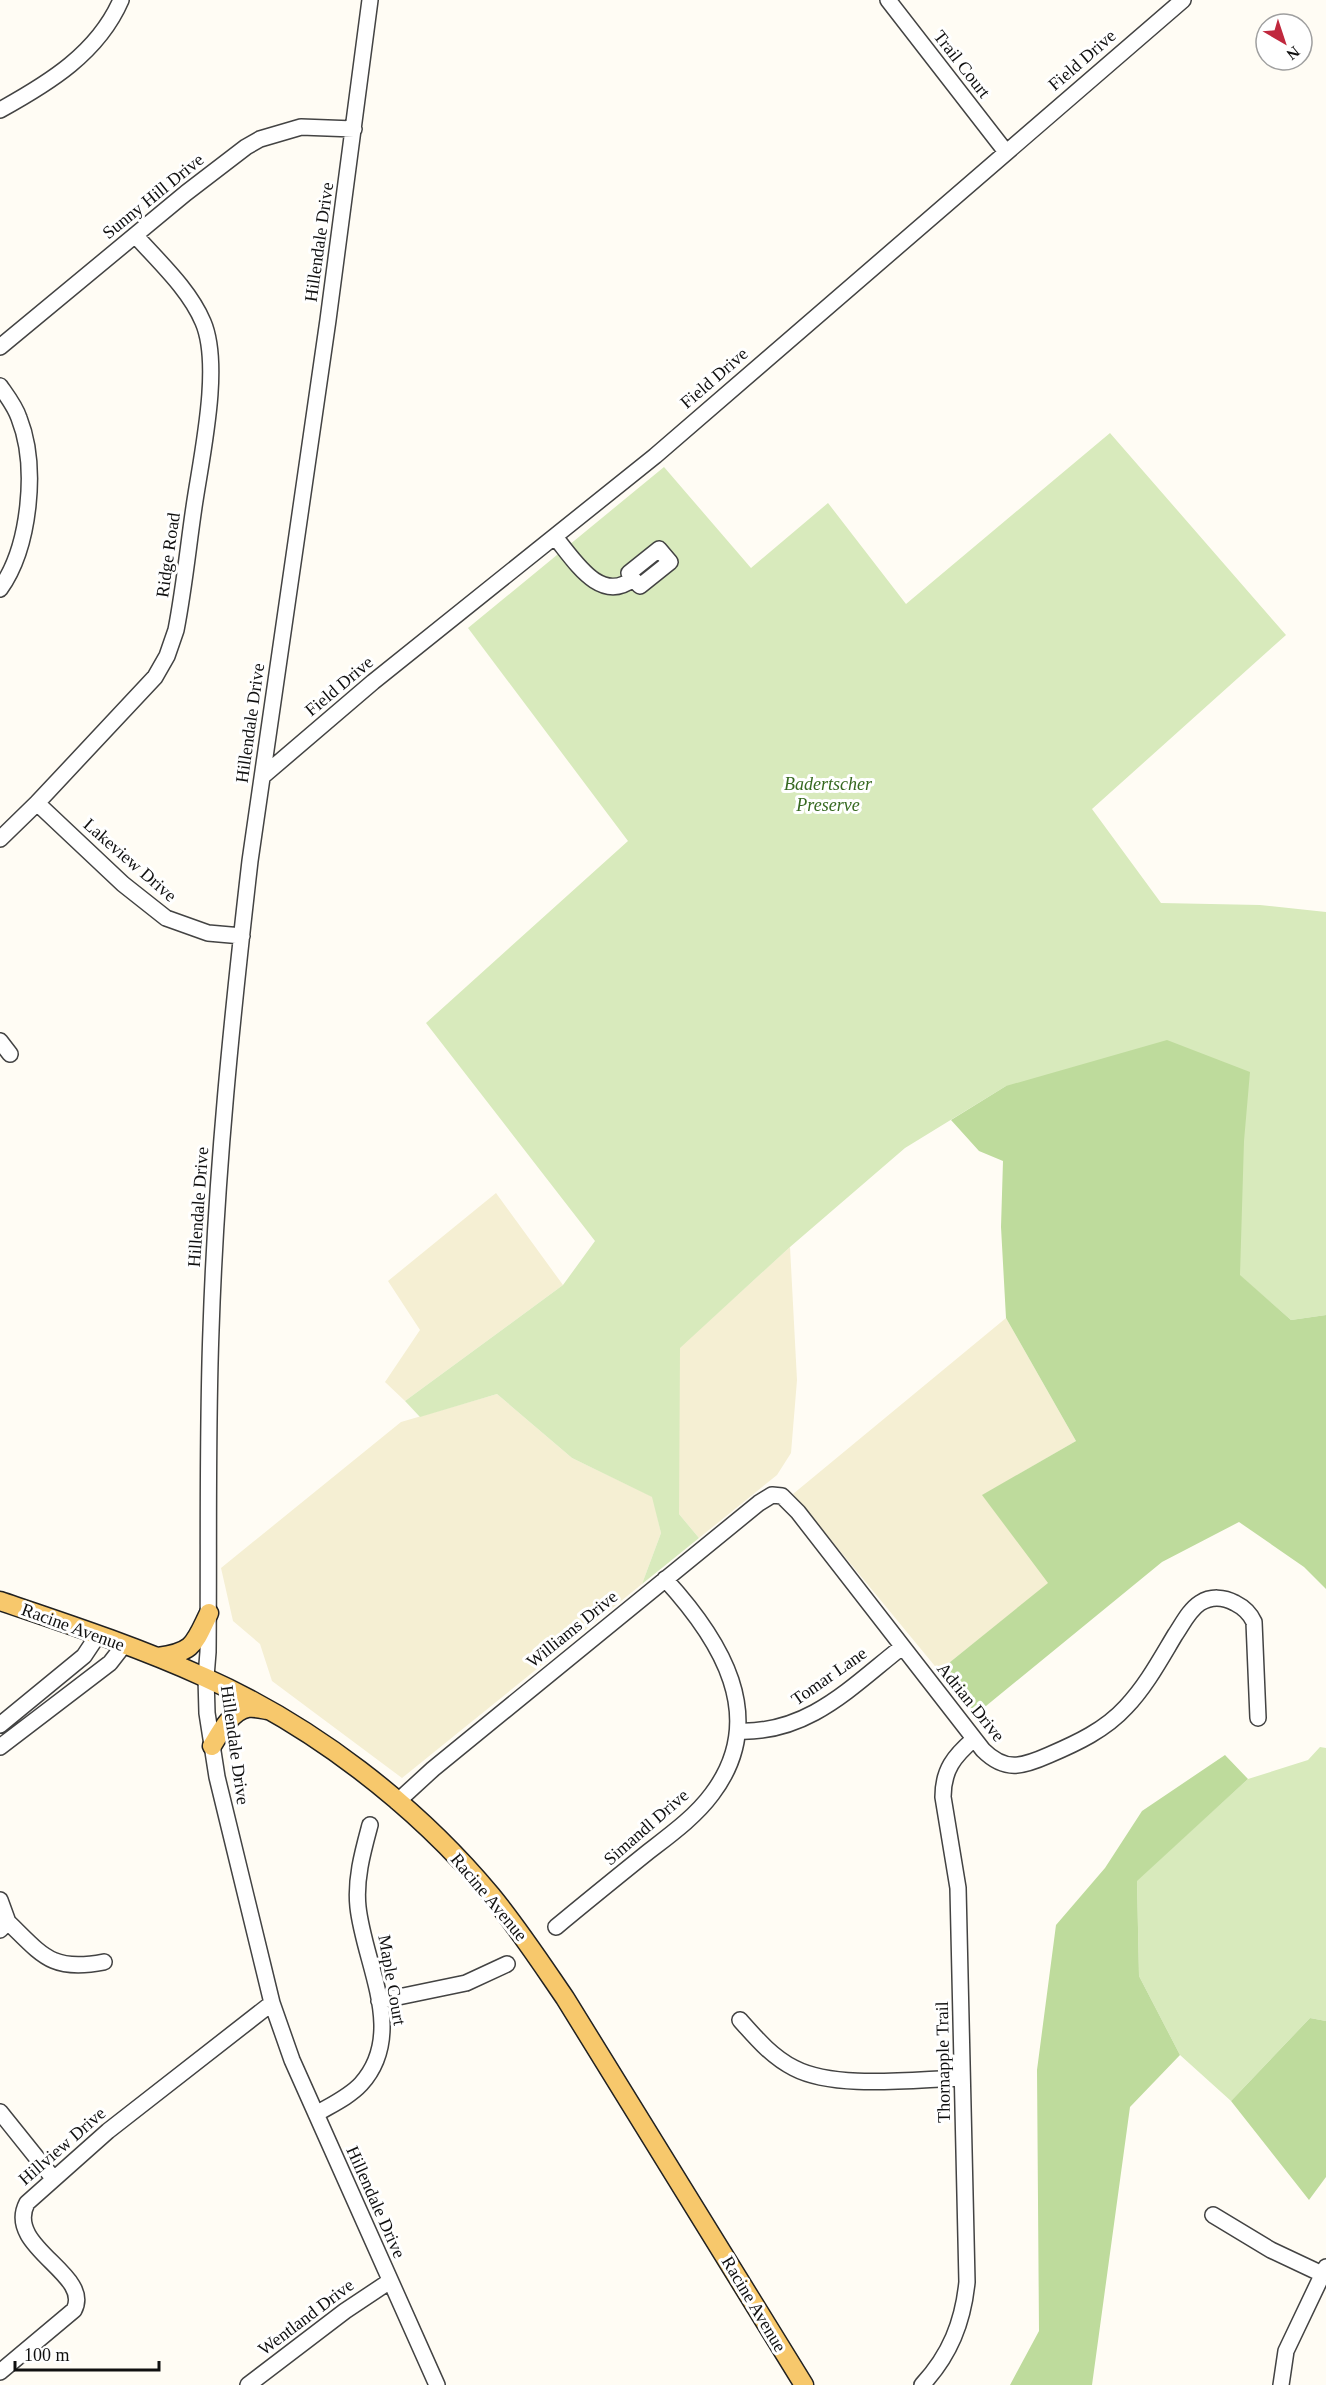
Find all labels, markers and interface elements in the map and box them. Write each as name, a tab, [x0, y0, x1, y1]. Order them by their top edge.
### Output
north arrow	[1254, 12, 1314, 72]
street label: Field Drive	[1044, 25, 1120, 95]
street label: Trail Court	[930, 26, 994, 102]
text: N	[1283, 43, 1303, 64]
street label: Sunny Hill Drive	[99, 149, 207, 243]
street label: Hillendale Drive	[301, 181, 337, 303]
street label: Field Drive	[676, 343, 752, 413]
street label: Ridge Road	[152, 511, 184, 599]
street label: Field Drive	[301, 652, 377, 720]
street label: Hillendale Drive	[232, 662, 268, 784]
park label: Badertscher Preserve	[784, 774, 873, 815]
street label: Lakeview Drive	[79, 814, 181, 906]
street label: Hillendale Drive	[184, 1146, 212, 1268]
street label: Williams Drive	[523, 1586, 621, 1672]
street label: Racine Avenue	[19, 1599, 127, 1655]
street label: Tomar Lane	[788, 1643, 870, 1709]
street label: Adrian Drive	[933, 1659, 1009, 1745]
street label: Hillendale Drive	[217, 1684, 253, 1806]
street label: Simandl Drive	[600, 1785, 692, 1869]
street label: Racine Avenue	[447, 1849, 531, 1945]
street label: Maple Court	[374, 1933, 410, 2027]
street label: Thornapple Trail	[932, 2001, 954, 2123]
street label: Hillview Drive	[15, 2103, 109, 2189]
street label: Hillendale Drive	[342, 2143, 410, 2261]
street label: Racine Avenue	[718, 2253, 790, 2355]
street label: Wentland Drive	[254, 2275, 358, 2359]
scale bar	[15, 2334, 159, 2372]
text: 100 m	[24, 2345, 70, 2365]

